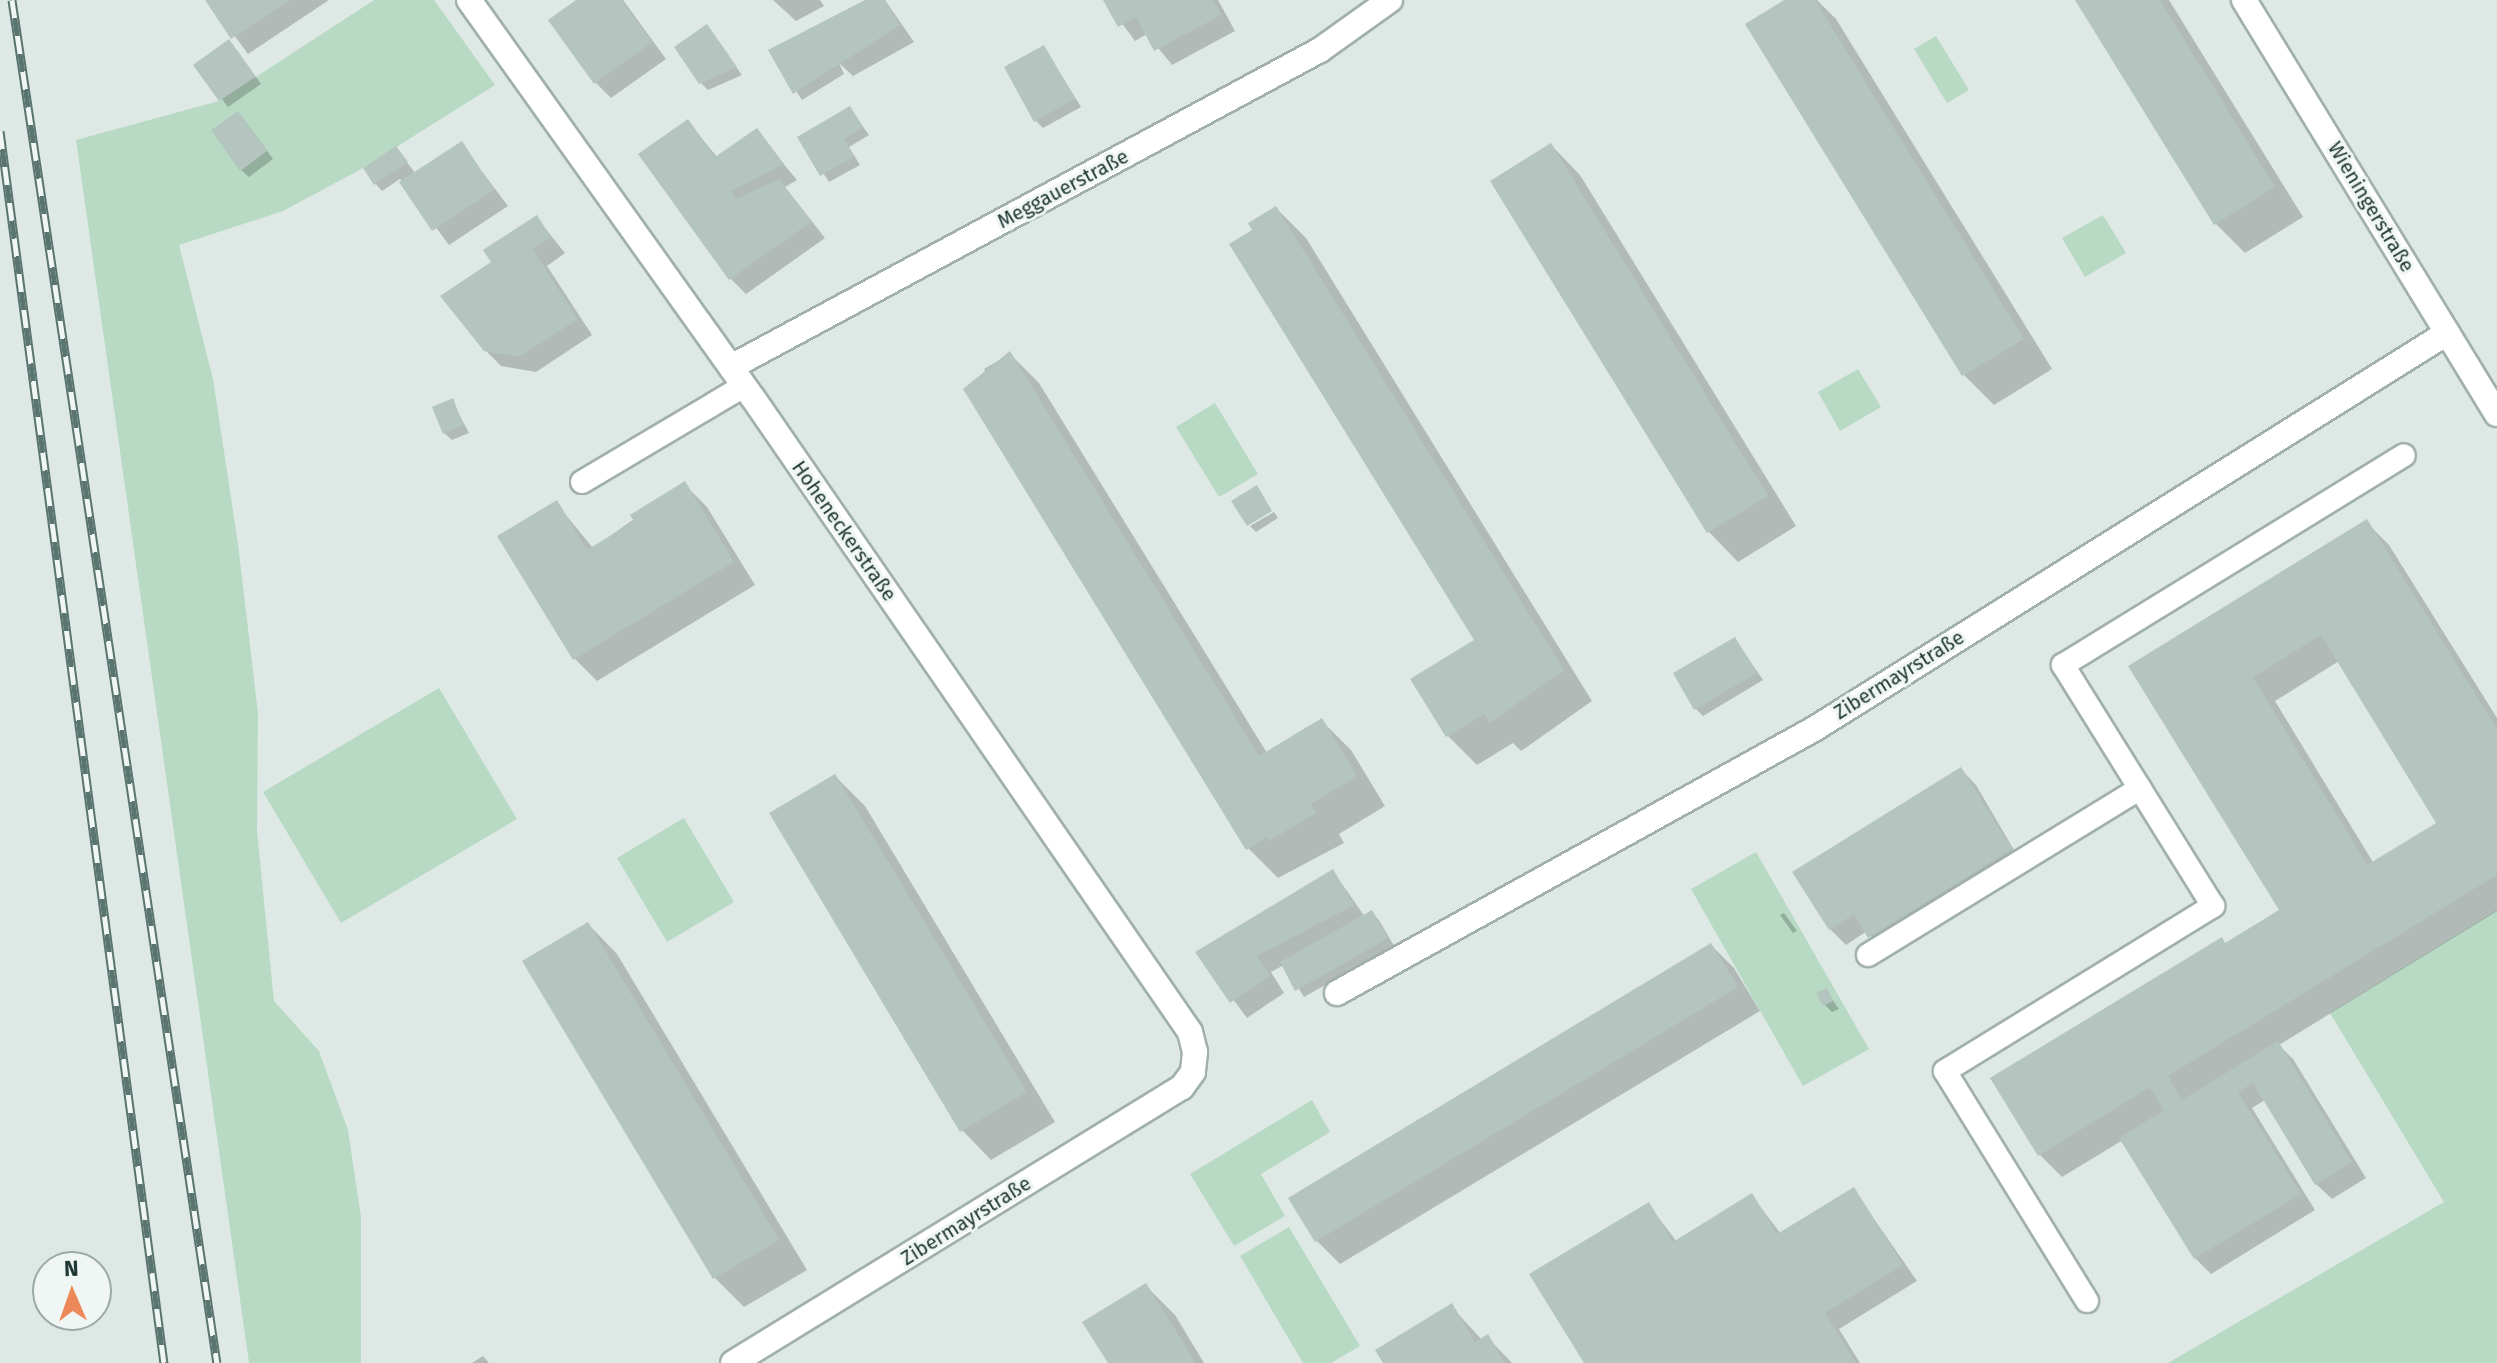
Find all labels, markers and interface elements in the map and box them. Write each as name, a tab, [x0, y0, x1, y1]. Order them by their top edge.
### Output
street label: Wieningerstraße	[2323, 137, 2419, 277]
street label: Meggauerstraße	[993, 144, 1133, 234]
street label: Hoheneckerstraße	[787, 456, 901, 606]
street label: Zibermayrstraße	[1830, 625, 1968, 725]
street label: Zibermayrstraße	[897, 1171, 1035, 1271]
north arrow	[32, 1251, 112, 1331]
text: N	[63, 1255, 79, 1282]

